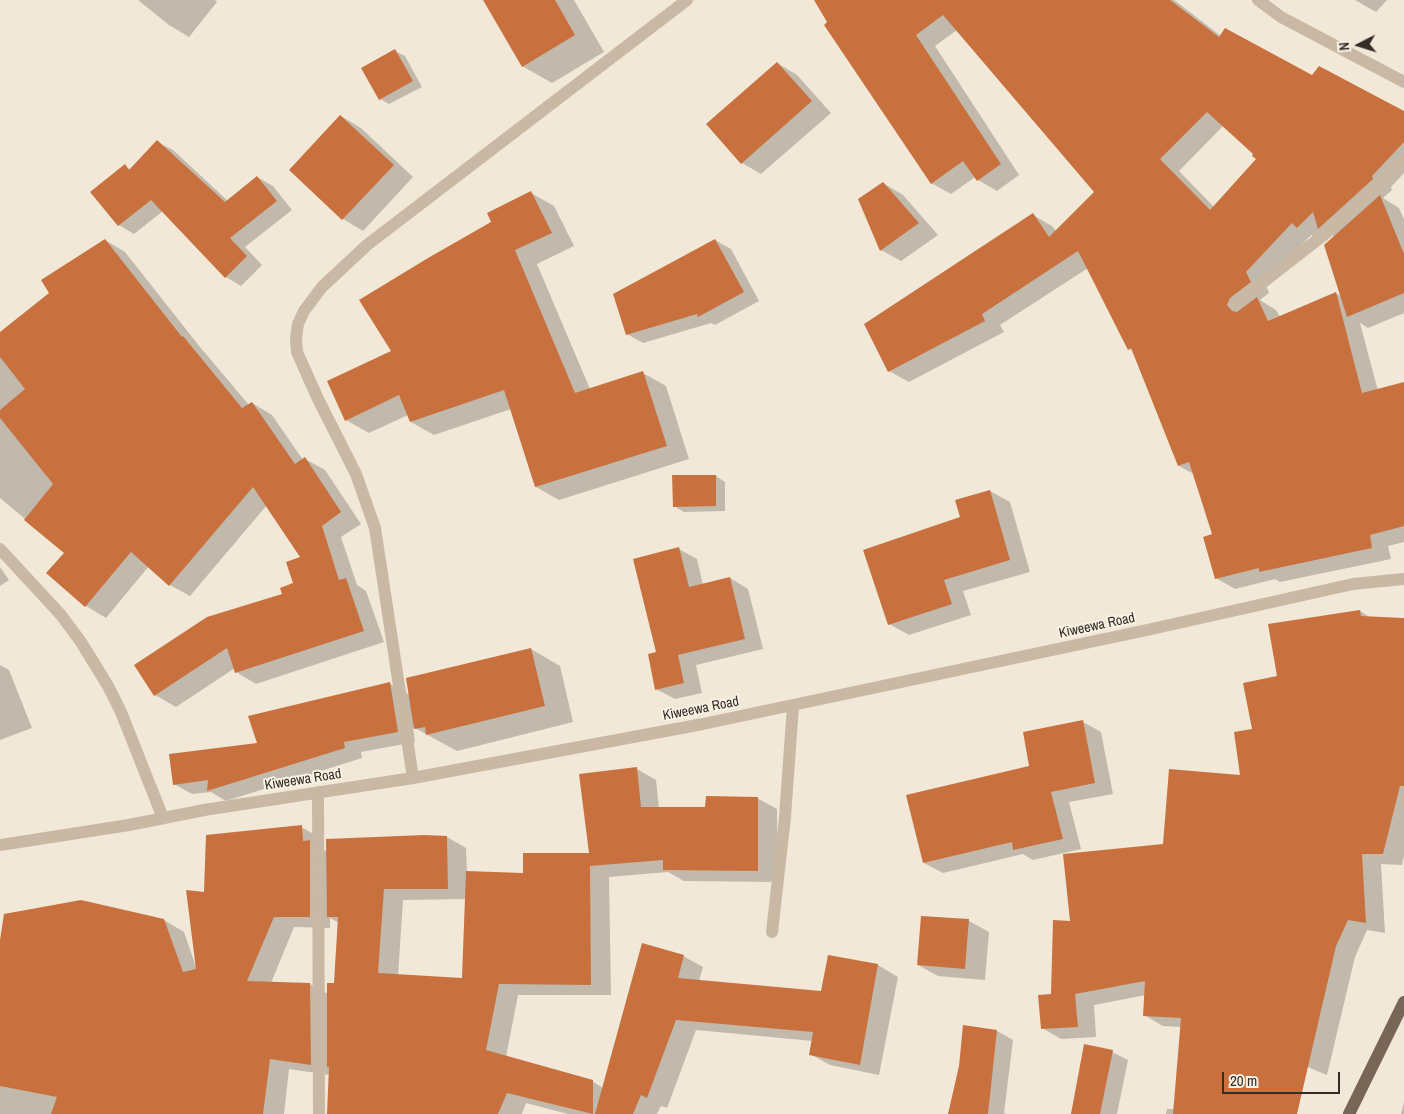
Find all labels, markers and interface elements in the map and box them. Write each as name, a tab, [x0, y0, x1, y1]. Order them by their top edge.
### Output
north arrow	[1334, 20, 1384, 70]
text: N	[1335, 41, 1353, 51]
street label: Kiweewa Road	[1057, 610, 1137, 642]
street label: Kiweewa Road	[662, 693, 740, 725]
street label: Kiweewa Road	[264, 766, 342, 794]
scale bar	[1224, 1062, 1342, 1094]
text: 20 m	[1230, 1070, 1257, 1091]

